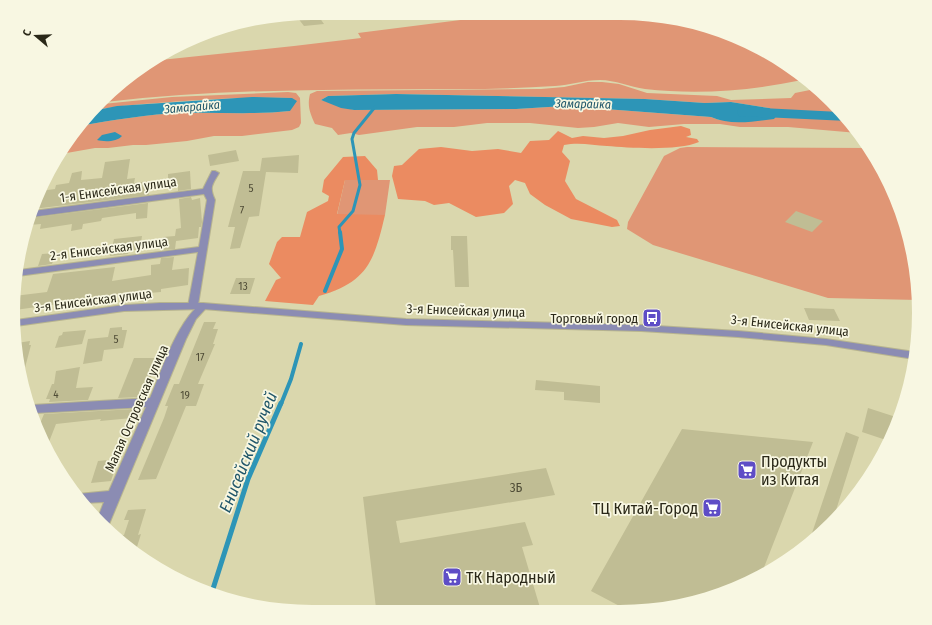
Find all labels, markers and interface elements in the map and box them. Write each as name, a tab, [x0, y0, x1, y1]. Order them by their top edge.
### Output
north arrow	[16, 16, 56, 56]
text: С	[20, 28, 34, 38]
water label: Замарайка	[554, 96, 611, 111]
water label: Замарайка	[162, 98, 221, 117]
street label: 1-я Енисейская улица	[59, 174, 177, 205]
house number: 5	[248, 182, 254, 195]
house number: 7	[240, 204, 245, 217]
street label: 2-я Енисейская улица	[49, 234, 169, 263]
house number: 13	[238, 280, 248, 293]
street label: 3-я Енисейская улица	[33, 286, 153, 315]
street label: 3-я Енисейская улица	[407, 301, 525, 320]
bus stop icon: Торговый город	[641, 307, 663, 329]
place label: Торговый город	[550, 311, 638, 326]
street label: 3-я Енисейская улица	[730, 312, 850, 339]
house number: 5	[113, 333, 119, 346]
street label: Малая Островская улица	[102, 342, 171, 474]
house number: 17	[196, 351, 205, 364]
house number: 4	[53, 388, 59, 401]
house number: 19	[180, 389, 190, 402]
water label: Енисейский ручей	[215, 389, 282, 516]
place label: Продукты из Китая	[761, 452, 827, 489]
supermarket icon: Продукты из Китая	[736, 459, 758, 481]
house number: 3Б	[510, 480, 523, 495]
supermarket icon: ТЦ Китай-Город	[701, 497, 723, 519]
place label: ТЦ Китай-Город	[593, 499, 698, 518]
supermarket icon: ТК Народный	[441, 566, 463, 588]
place label: ТК Народный	[466, 568, 556, 587]

